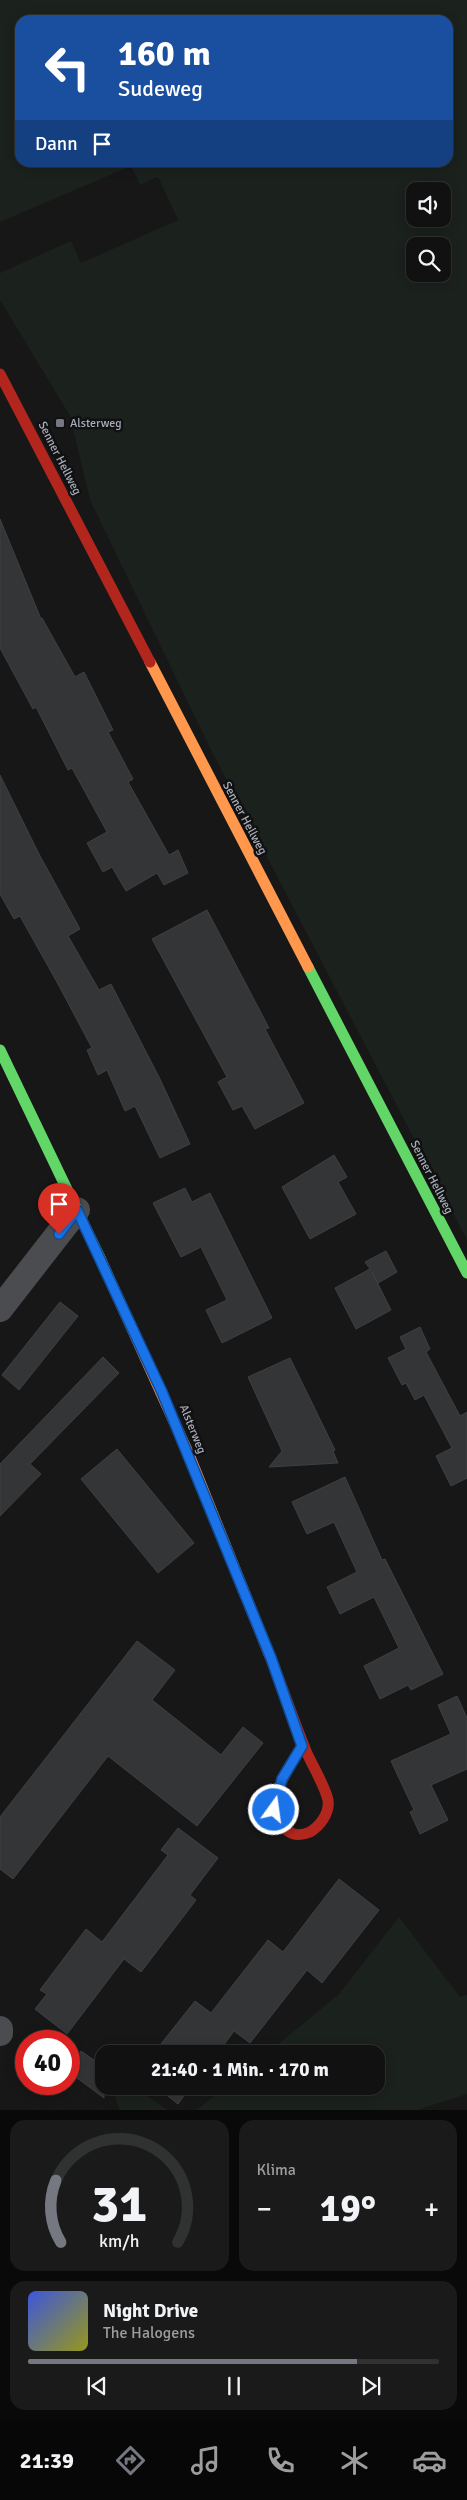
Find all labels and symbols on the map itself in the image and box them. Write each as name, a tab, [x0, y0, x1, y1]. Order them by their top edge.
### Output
place label: Alsterweg	[70, 416, 122, 431]
marker: Alsterweg	[54, 417, 66, 429]
street label: Senner Hellweg	[35, 419, 85, 498]
street label: Senner Hellweg	[219, 779, 270, 857]
street label: Senner Hellweg	[407, 1138, 457, 1217]
pin	[38, 1183, 80, 1234]
street label: Alsterweg	[176, 1402, 209, 1456]
position arrow	[247, 1783, 299, 1835]
speed limit sign: 40	[15, 2030, 80, 2095]

